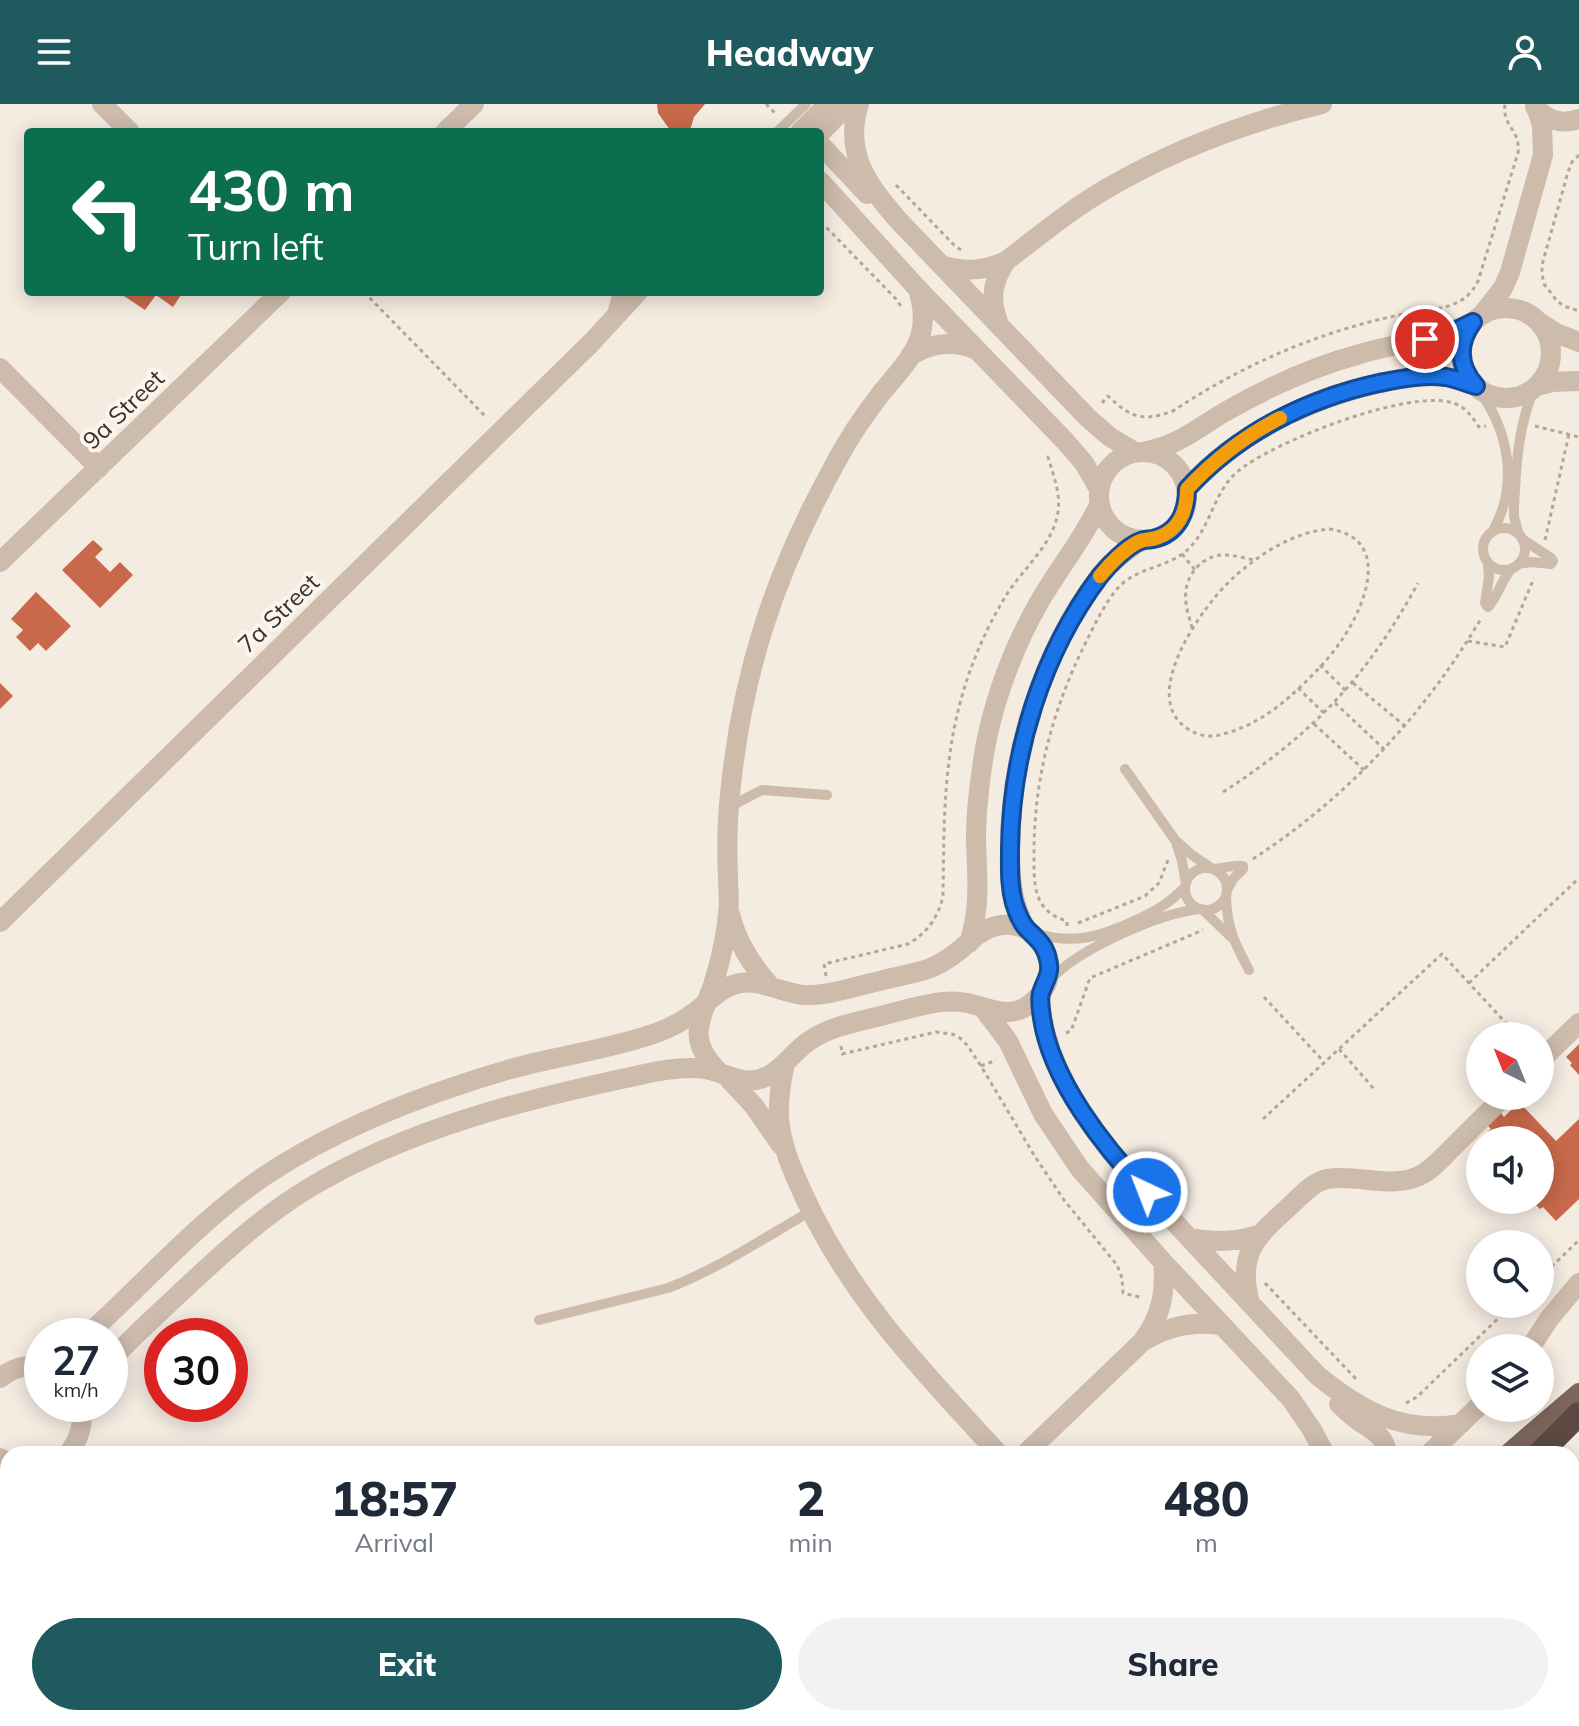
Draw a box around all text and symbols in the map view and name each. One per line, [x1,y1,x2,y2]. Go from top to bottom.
icon: menu [32,30,76,74]
text: Headway [706,30,873,75]
icon: person [1503,30,1547,74]
text: 430 m [188,155,355,225]
icon: left [56,160,160,264]
text: Turn left [188,224,324,269]
pin [1391,305,1459,373]
icon: arrive [1403,317,1447,361]
street label: 9a Street [76,363,170,455]
street label: 7a Street [231,567,325,659]
north arrow [1466,1022,1554,1110]
map controls [1466,1022,1554,1422]
button: sound [1466,1126,1554,1214]
position arrow [1105,1150,1189,1234]
button: search [1466,1230,1554,1318]
speed limit sign: 30 [144,1318,248,1422]
button: layers [1466,1334,1554,1422]
text: 27 [52,1335,100,1385]
text: km/h [53,1377,99,1402]
text: 18:57 [330,1468,458,1528]
text: 2 [796,1468,825,1528]
text: 480 [1163,1468,1250,1528]
text: Arrival [354,1526,434,1559]
text: min [789,1526,833,1559]
text: m [1195,1526,1218,1559]
button: Exit [32,1618,782,1710]
button: Share [798,1618,1548,1710]

